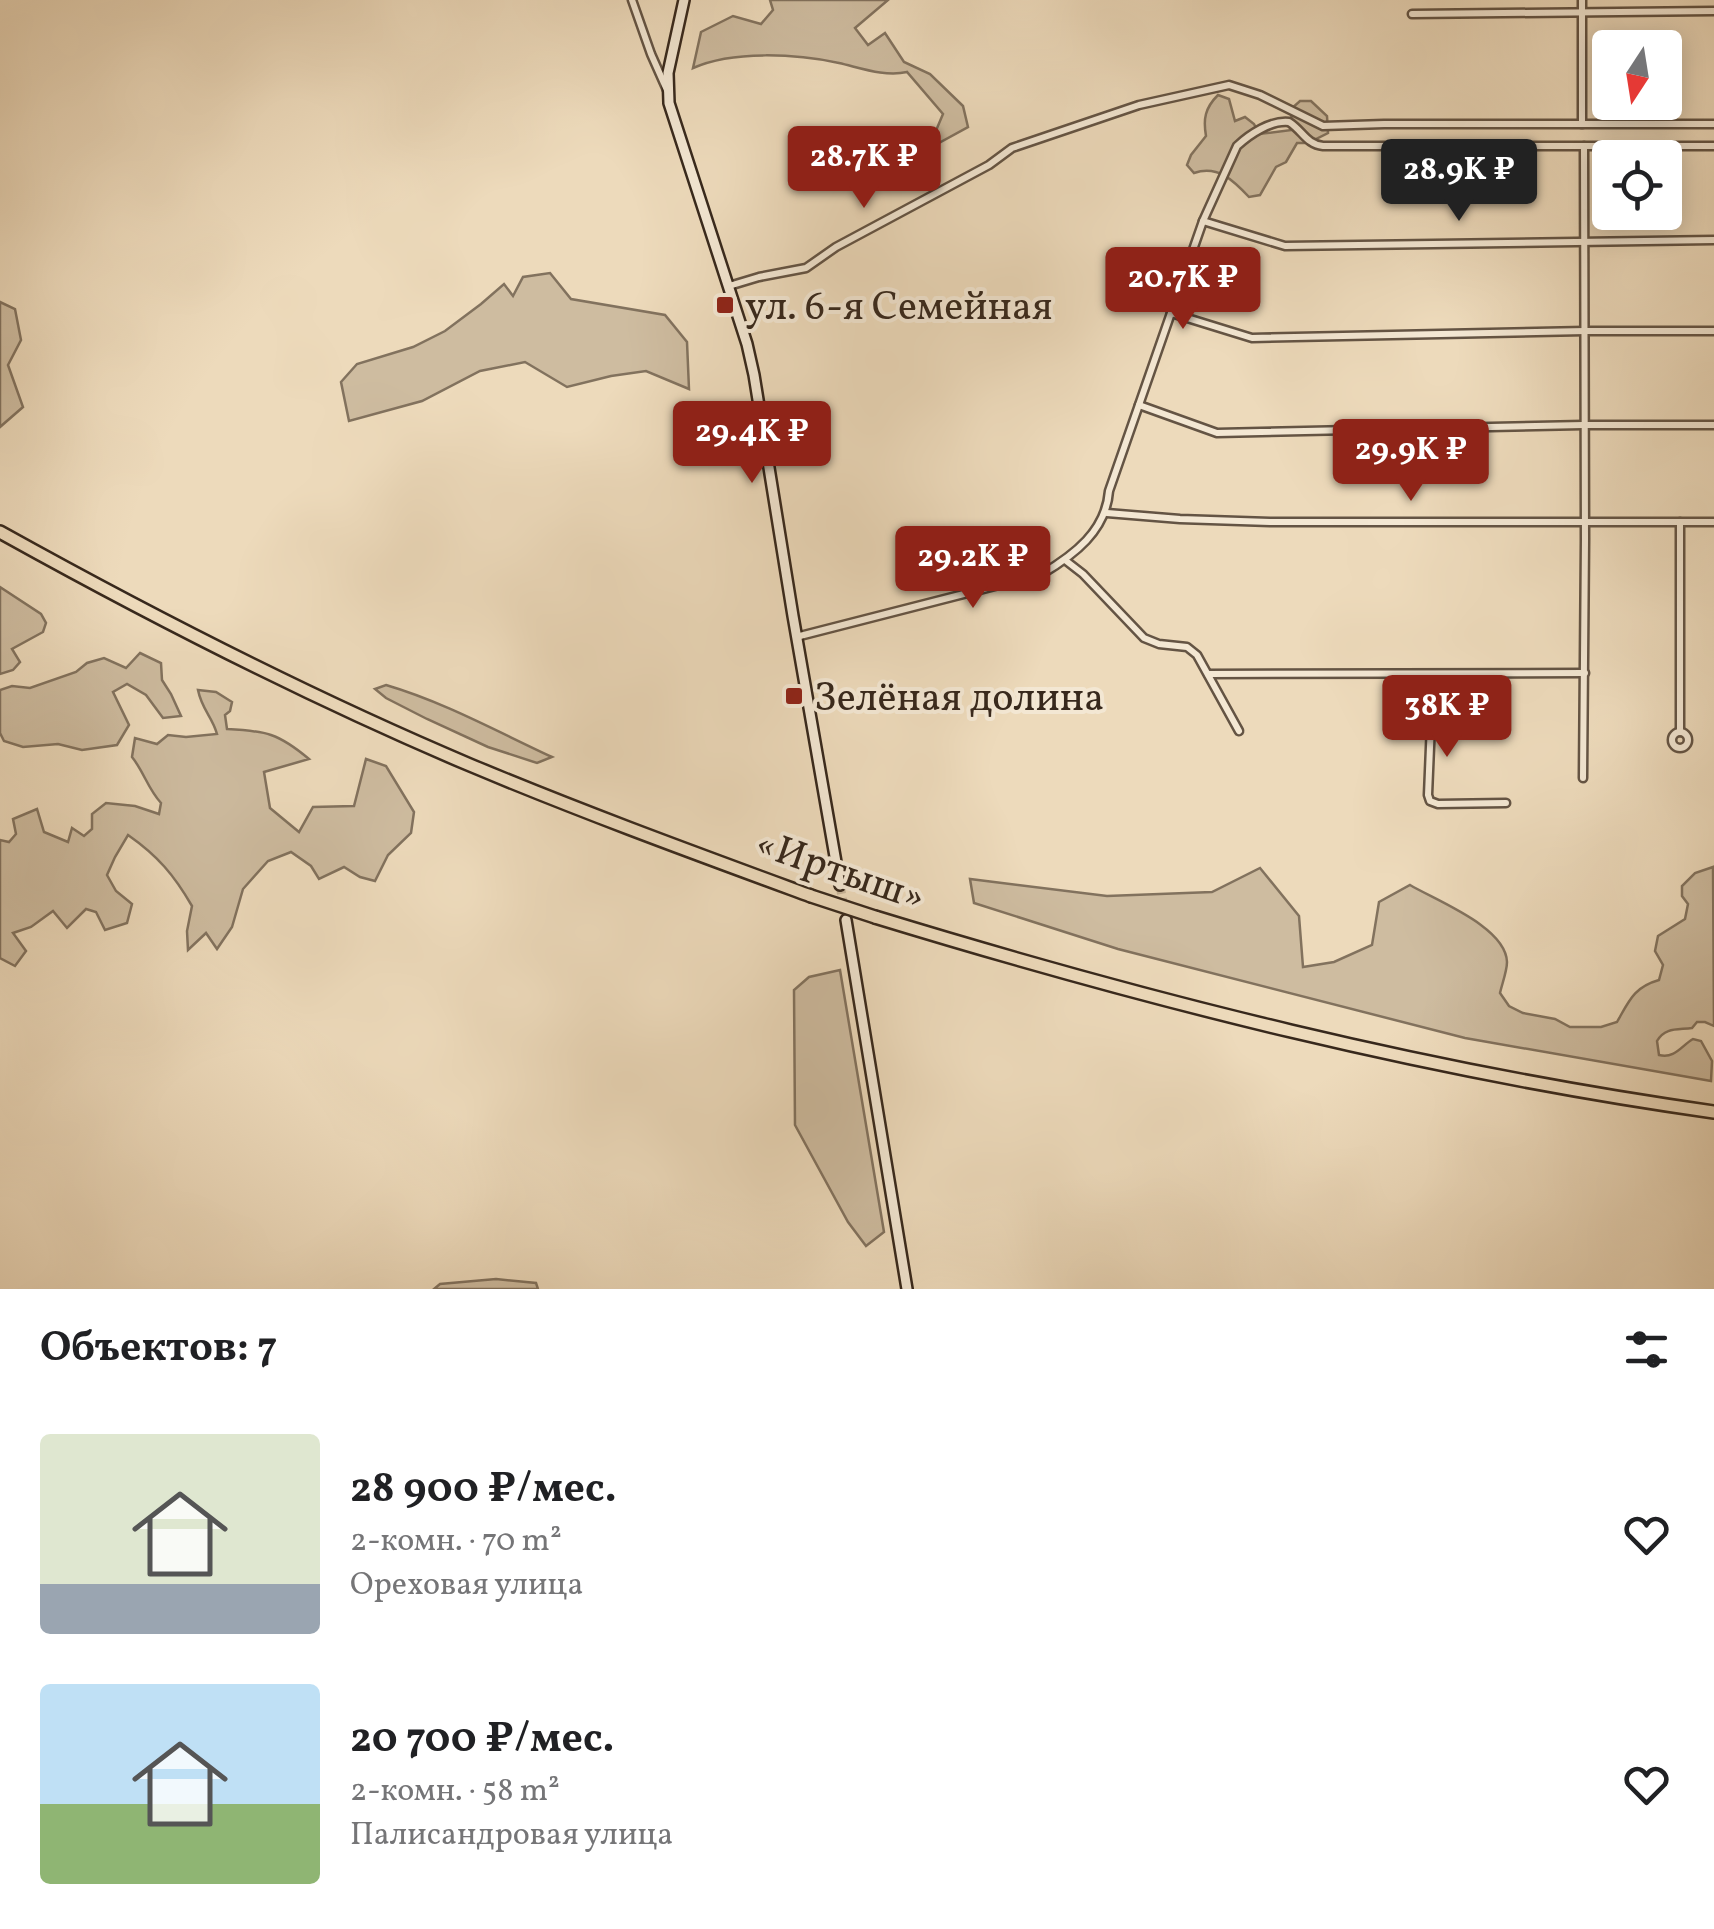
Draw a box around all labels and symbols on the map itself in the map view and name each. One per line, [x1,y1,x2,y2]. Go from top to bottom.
north arrow [1592,30,1682,120]
pin: 28.7K ₽ [772,126,956,211]
pin: 28.9K ₽ [1367,139,1551,224]
pin: 20.7K ₽ [1091,247,1275,332]
place label: ул. 6-я Семейная [745,281,1053,337]
marker: ул. 6-я Семейная [714,294,736,316]
pin: 29.4K ₽ [660,401,844,486]
pin: 29.9K ₽ [1319,419,1503,504]
pin: 29.2K ₽ [881,526,1065,611]
place label: Зелёная долина [814,672,1104,728]
pin: 38K ₽ [1377,675,1517,760]
marker: Зелёная долина [783,685,805,707]
street label: «Иртыш» [748,818,932,928]

